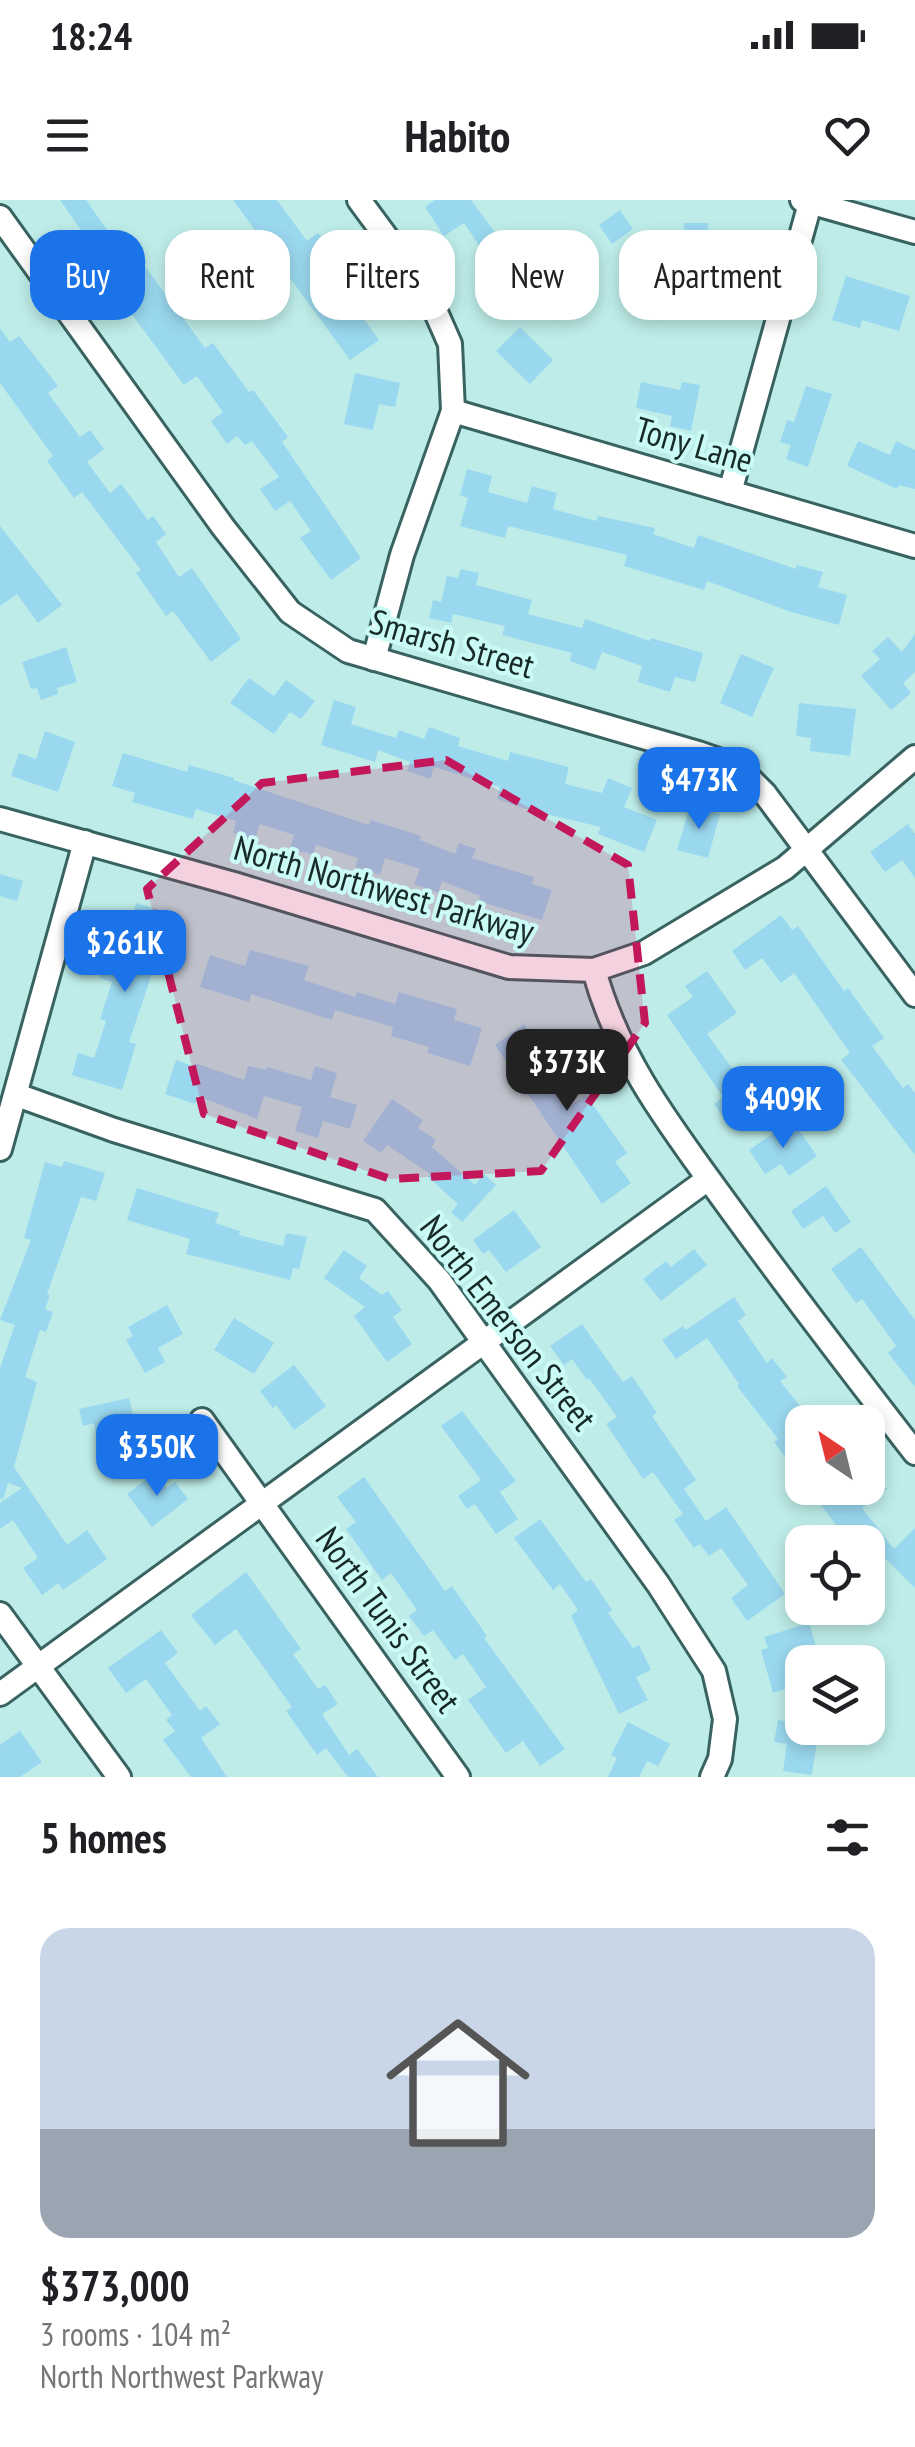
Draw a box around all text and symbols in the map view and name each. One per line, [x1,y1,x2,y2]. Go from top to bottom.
text: 18:24 [50,11,132,60]
text: Habito [405,106,510,164]
icon: menu [40,108,95,163]
icon: heart [820,108,875,163]
chip: Buy [30,230,145,320]
chip: Rent [165,230,290,320]
chip: Filters [310,230,455,320]
chip: New [475,230,599,320]
chip: Apartment [619,230,817,320]
street label: Tony Lane [630,405,758,483]
street label: Smarsh Street [365,598,540,688]
pin: $473K [629,747,769,832]
text: $473K [660,758,738,800]
street label: North Northwest Parkway [229,824,540,954]
pin: $261K [55,910,195,995]
text: $261K [86,921,164,963]
pin: $373K [497,1029,637,1114]
text: $373K [528,1040,606,1082]
pin: $409K [713,1066,853,1151]
text: $409K [744,1077,822,1119]
street label: North Emerson Street [410,1205,607,1440]
north arrow [785,1405,885,1505]
map controls [785,1405,885,1745]
pin: $350K [87,1414,227,1499]
text: $350K [118,1425,196,1467]
street label: North Tunis Street [306,1518,472,1722]
button: locate [785,1525,885,1625]
button: layers [785,1645,885,1745]
text: 5 homes [40,1810,167,1865]
icon: filters [820,1810,875,1865]
icon: home [368,1993,548,2173]
text: $373,000 [40,2258,190,2313]
text: 3 rooms · 104 m² [40,2313,231,2355]
text: North Northwest Parkway [40,2355,323,2397]

